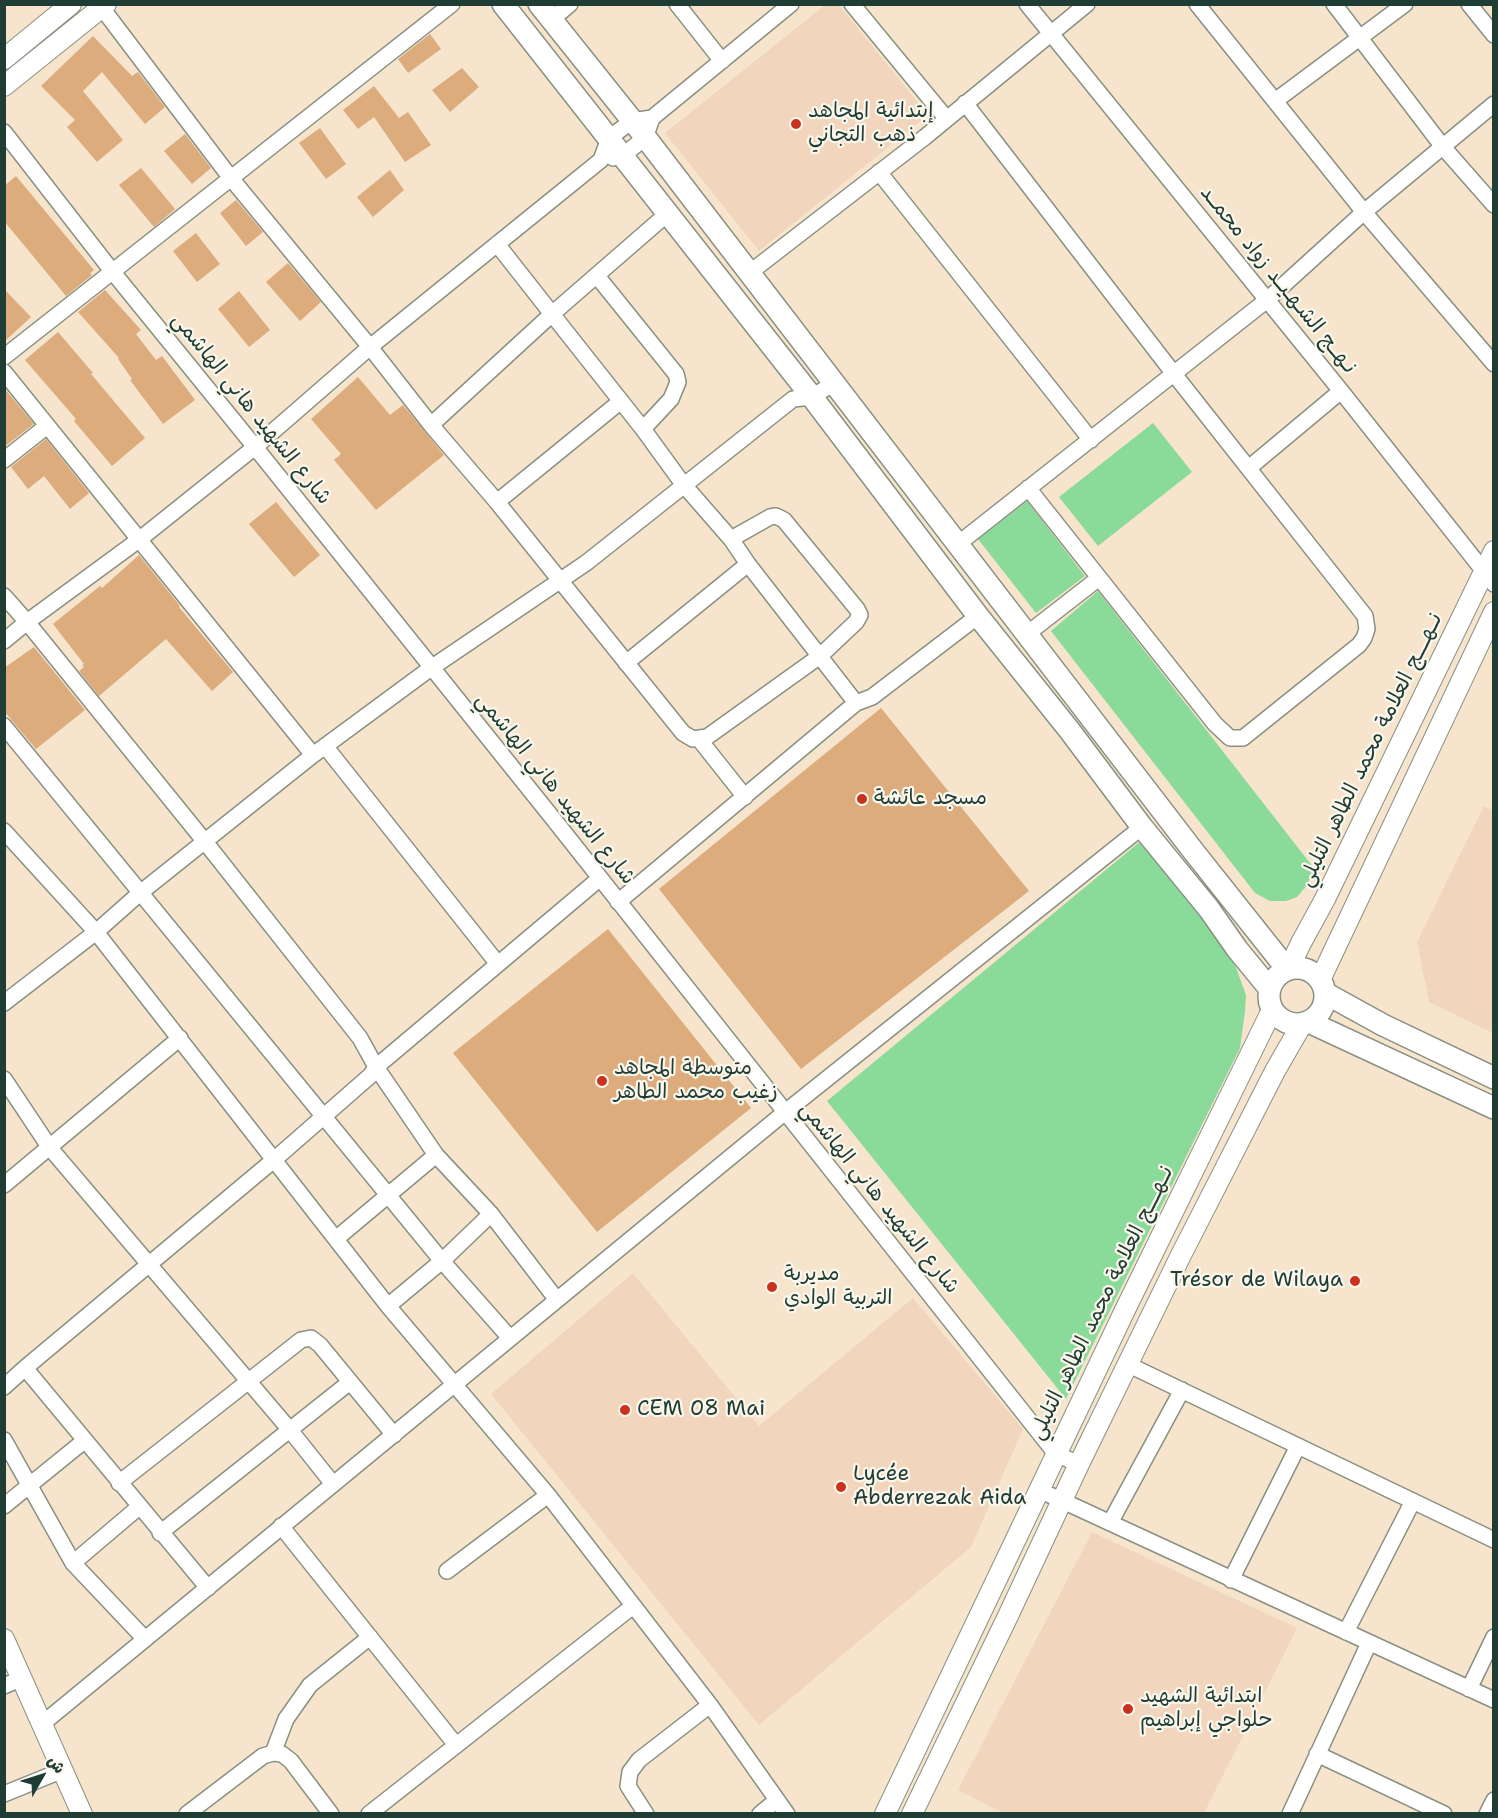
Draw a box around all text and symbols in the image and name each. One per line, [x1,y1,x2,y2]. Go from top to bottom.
place label: إبتدائية المجاهد ذهب التجاني [808,99,933,149]
marker: إبتدائية المجاهد ذهب التجاني [789,117,803,131]
street label: نـهــج الشـهـيــد زواد محمــد [1194,181,1362,379]
street label: شارع الشهيد هاني الهاشمي [166,308,336,510]
street label: نــهــــج العلامة محمد الطاهر التليلي [1294,609,1448,891]
street label: شارع الشهيد هاني الهاشمي [470,688,640,890]
place label: مسجد عائشة [874,786,987,812]
marker: مسجد عائشة [855,792,869,806]
place label: متوسطة المجاهد زغيب محمد الطاهر [614,1056,778,1106]
marker: متوسطة المجاهد زغيب محمد الطاهر [595,1074,609,1088]
street label: شارع الشهيد هاني الهاشمي [794,1097,964,1299]
street label: نــهــــج العلامة محمد الطاهر التليلي [1025,1162,1179,1444]
place label: مديربة التربية الوادي [784,1262,893,1312]
place label: Trésor de Wilaya [1170,1268,1343,1294]
marker: Trésor de Wilaya [1348,1274,1362,1288]
marker: مديربة التربية الوادي [765,1280,779,1294]
place label: CEM 08 Mai [637,1397,765,1423]
marker: CEM 08 Mai [618,1403,632,1417]
place label: Lycée Abderrezak Aida [853,1462,1026,1512]
marker: Lycée Abderrezak Aida [834,1480,848,1494]
place label: ابتدائية الشهيد حلواجي إبراهيم [1140,1684,1272,1734]
marker: ابتدائية الشهيد حلواجي إبراهيم [1121,1702,1135,1716]
north arrow [12,1746,72,1806]
text: ش [43,1751,70,1778]

